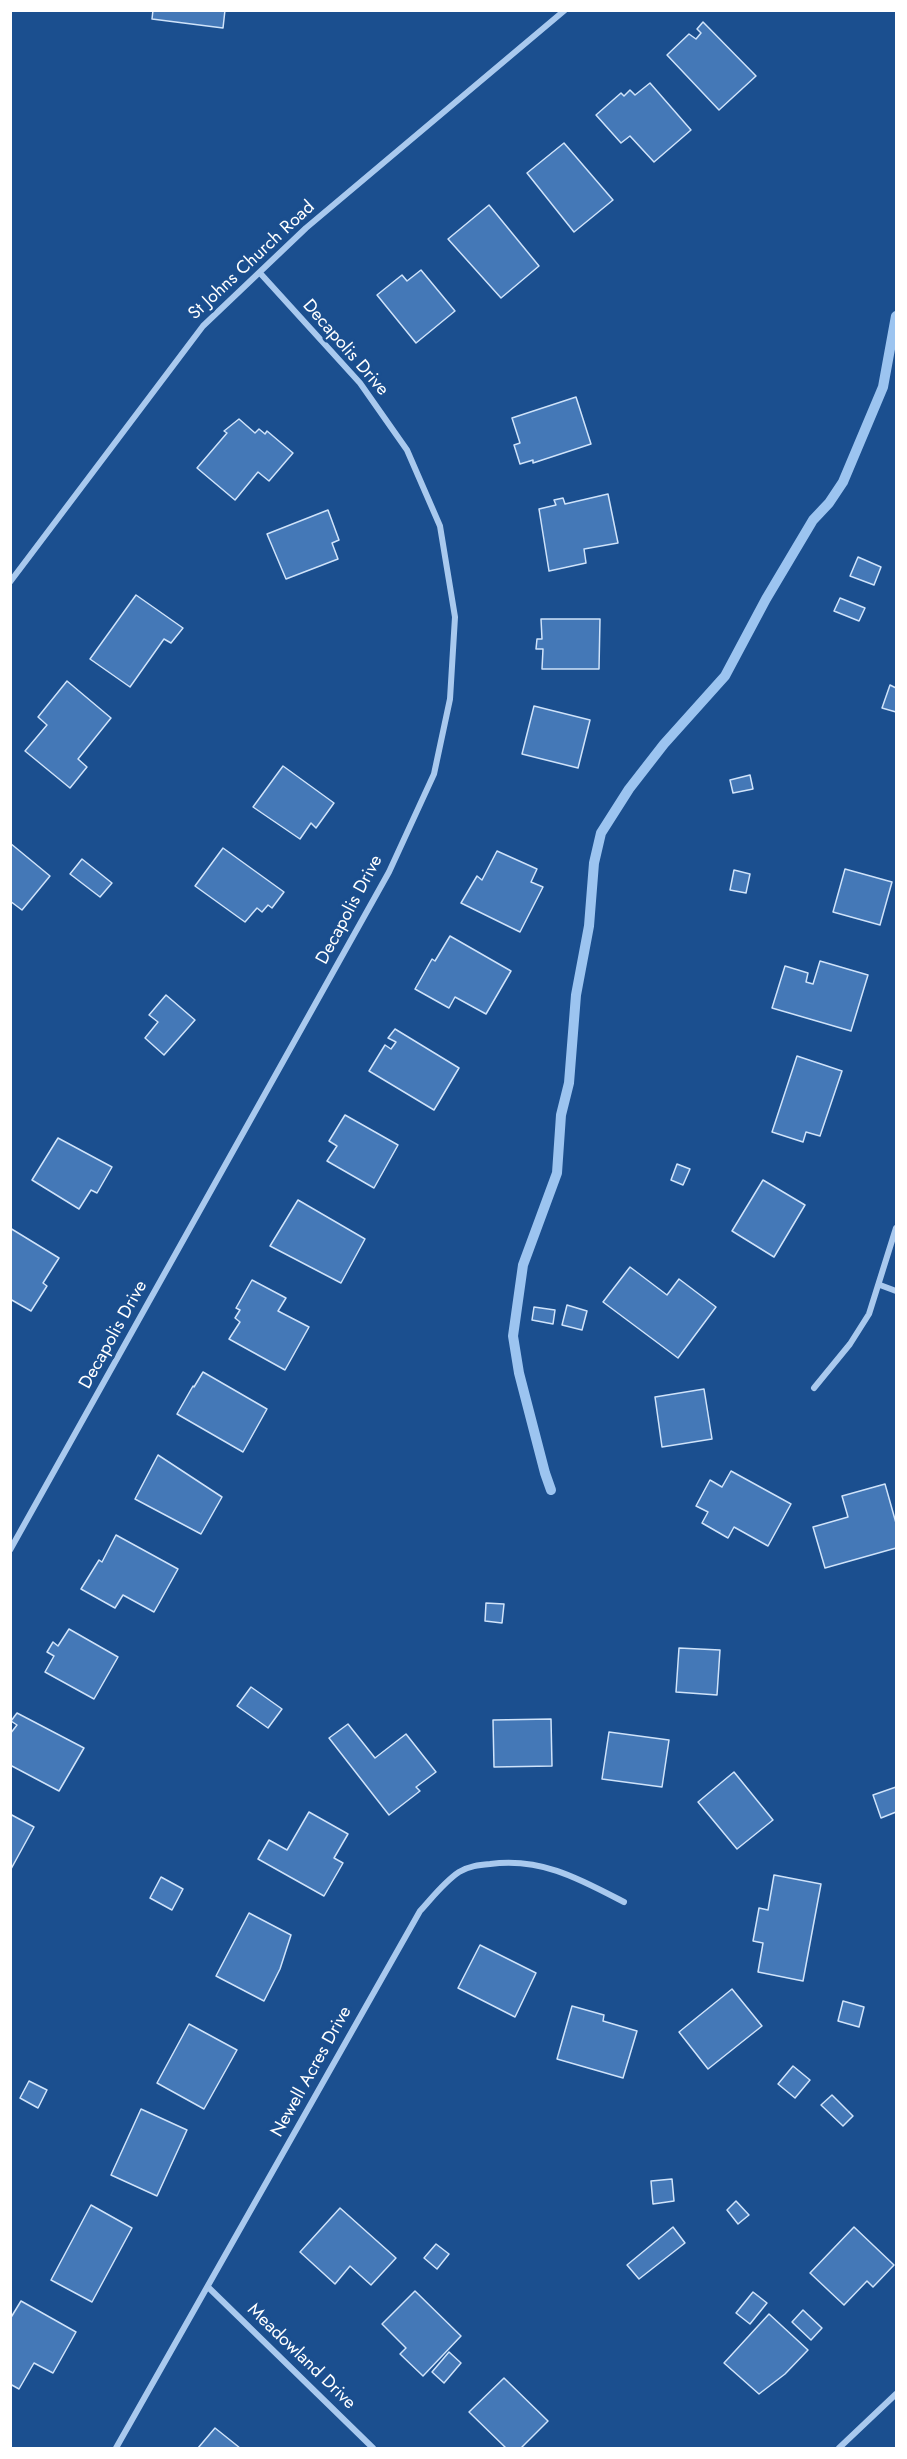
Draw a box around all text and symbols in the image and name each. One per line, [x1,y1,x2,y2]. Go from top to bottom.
street label: St Johns Church Road [184,197,320,325]
street label: Decapolis Drive [297,296,393,400]
street label: Decapolis Drive [312,852,388,968]
street label: Decapolis Drive [75,1277,153,1393]
street label: Newell Acres Drive [267,2003,357,2141]
street label: Meadowland Drive [242,2300,360,2414]

